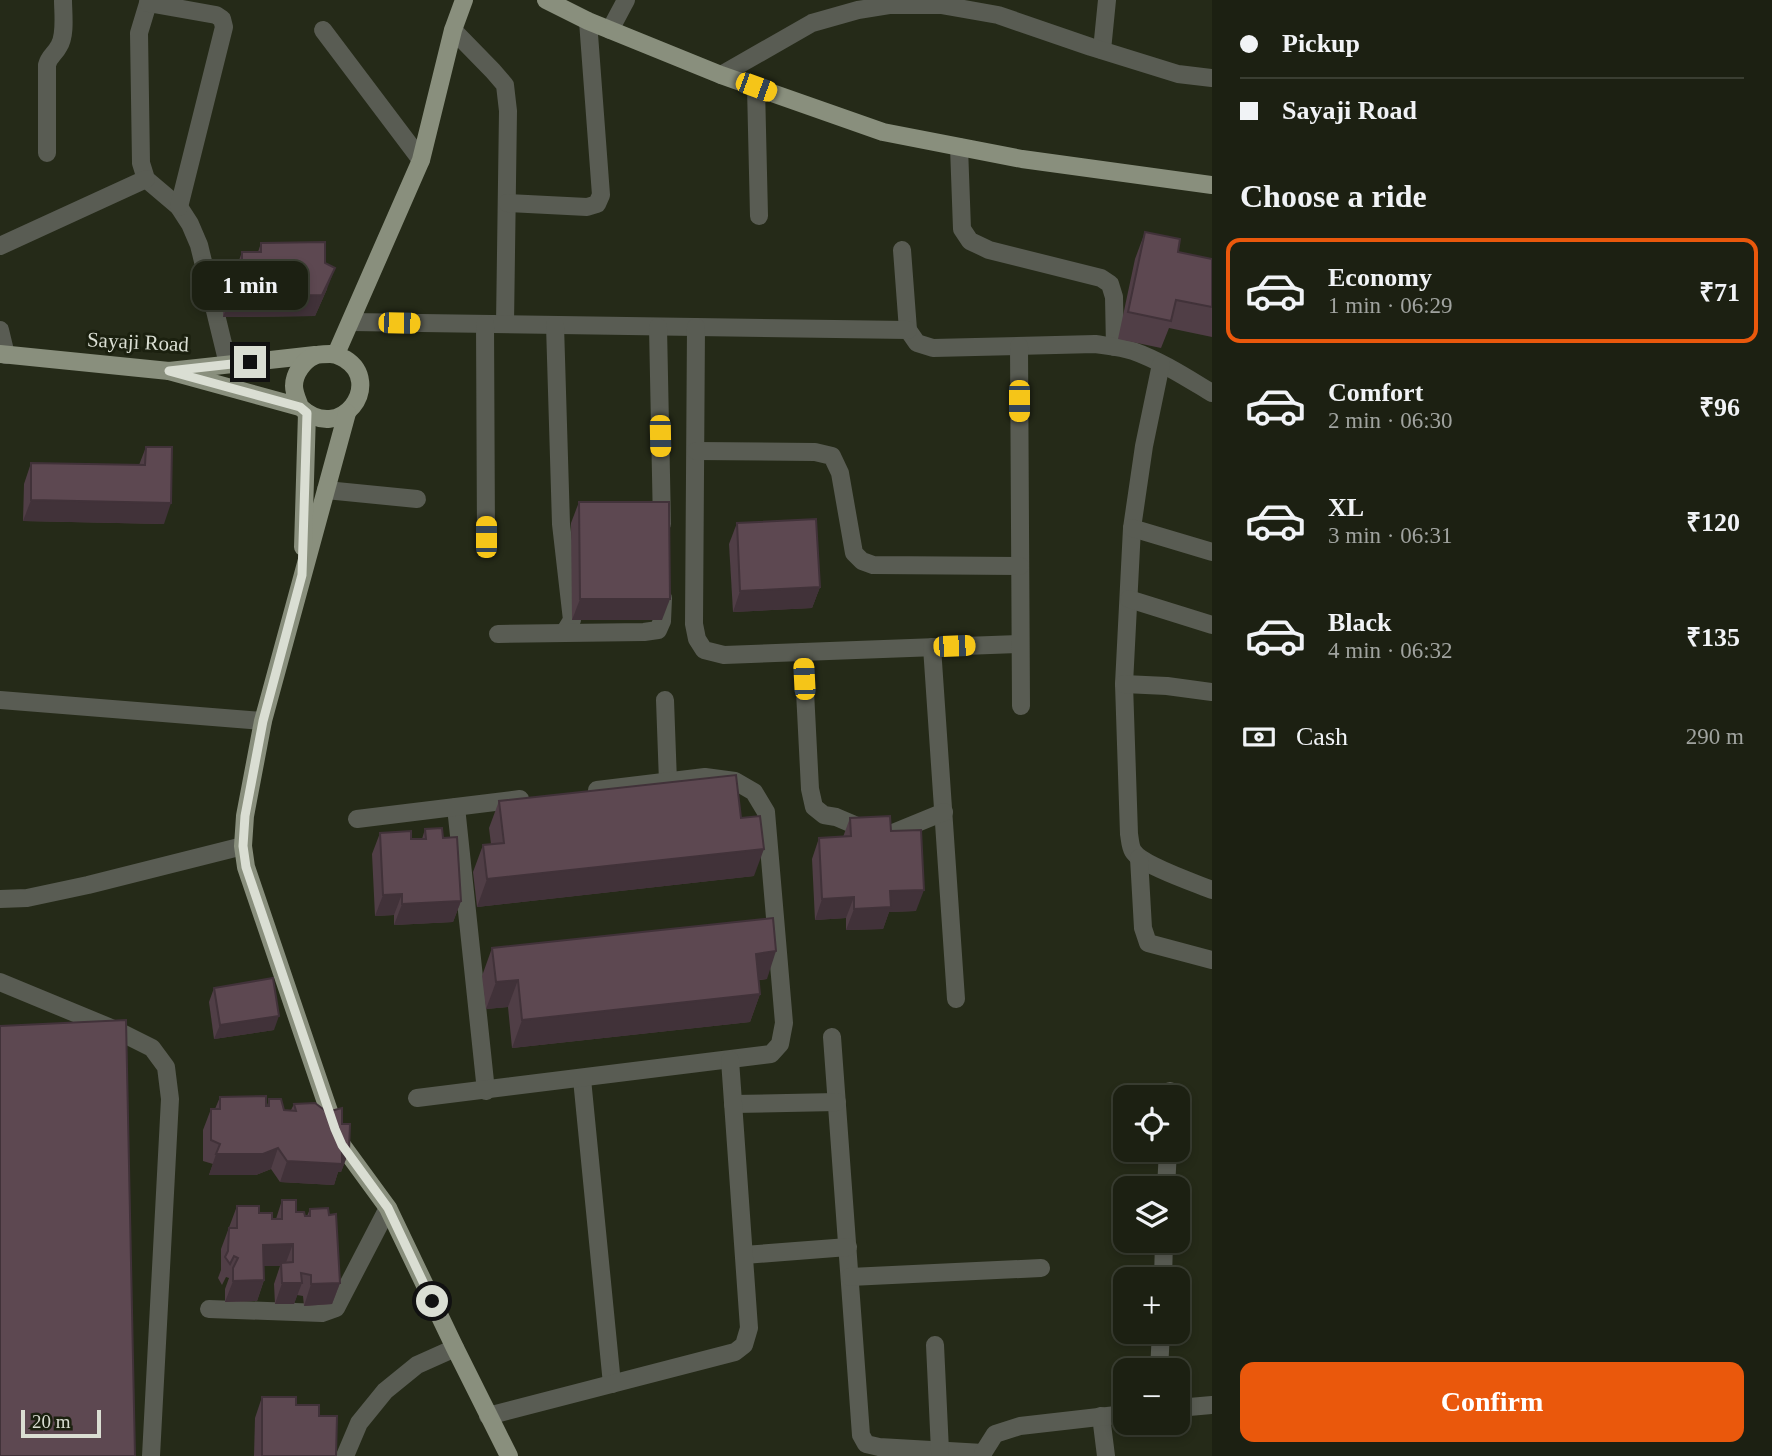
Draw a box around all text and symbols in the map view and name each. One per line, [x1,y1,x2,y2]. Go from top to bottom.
text: Pickup [1282,29,1360,58]
car [733,70,780,104]
text: Sayaji Road [1282,96,1417,125]
text: Choose a ride [1240,178,1427,214]
icon: car [1244,259,1307,322]
callout: 1 min [192,260,308,310]
text: Economy [1328,263,1432,292]
text: 1 min [222,273,278,298]
text: ₹71 [1699,278,1740,307]
text: 1 min · 06:29 [1328,293,1453,318]
car [378,312,421,334]
street label: Sayaji Road [86,327,190,357]
route end [234,346,266,378]
icon: car [1244,374,1307,437]
text: Comfort [1328,378,1423,407]
car [1009,380,1030,422]
text: ₹96 [1699,393,1740,422]
text: 2 min · 06:30 [1328,408,1453,433]
car [650,415,671,457]
icon: car [1244,489,1307,552]
text: XL [1328,493,1364,522]
text: ₹120 [1686,508,1740,537]
car [476,516,497,558]
text: 3 min · 06:31 [1328,523,1453,548]
icon: car [1244,604,1307,667]
text: Black [1328,608,1392,637]
text: ₹135 [1686,623,1740,652]
car [933,635,976,657]
text: 4 min · 06:32 [1328,638,1453,663]
car [793,657,816,701]
icon: cash [1240,718,1278,756]
text: Cash [1296,722,1348,751]
text: 290 m [1686,724,1744,749]
map controls [1113,1085,1190,1435]
button: locate [1113,1085,1190,1162]
button: layers [1113,1176,1190,1253]
button: + [1113,1267,1190,1344]
route start [416,1285,448,1317]
button: − [1113,1358,1190,1435]
button: Confirm [1240,1362,1744,1442]
scale bar [21,1407,102,1439]
text: 20 m [32,1411,71,1432]

